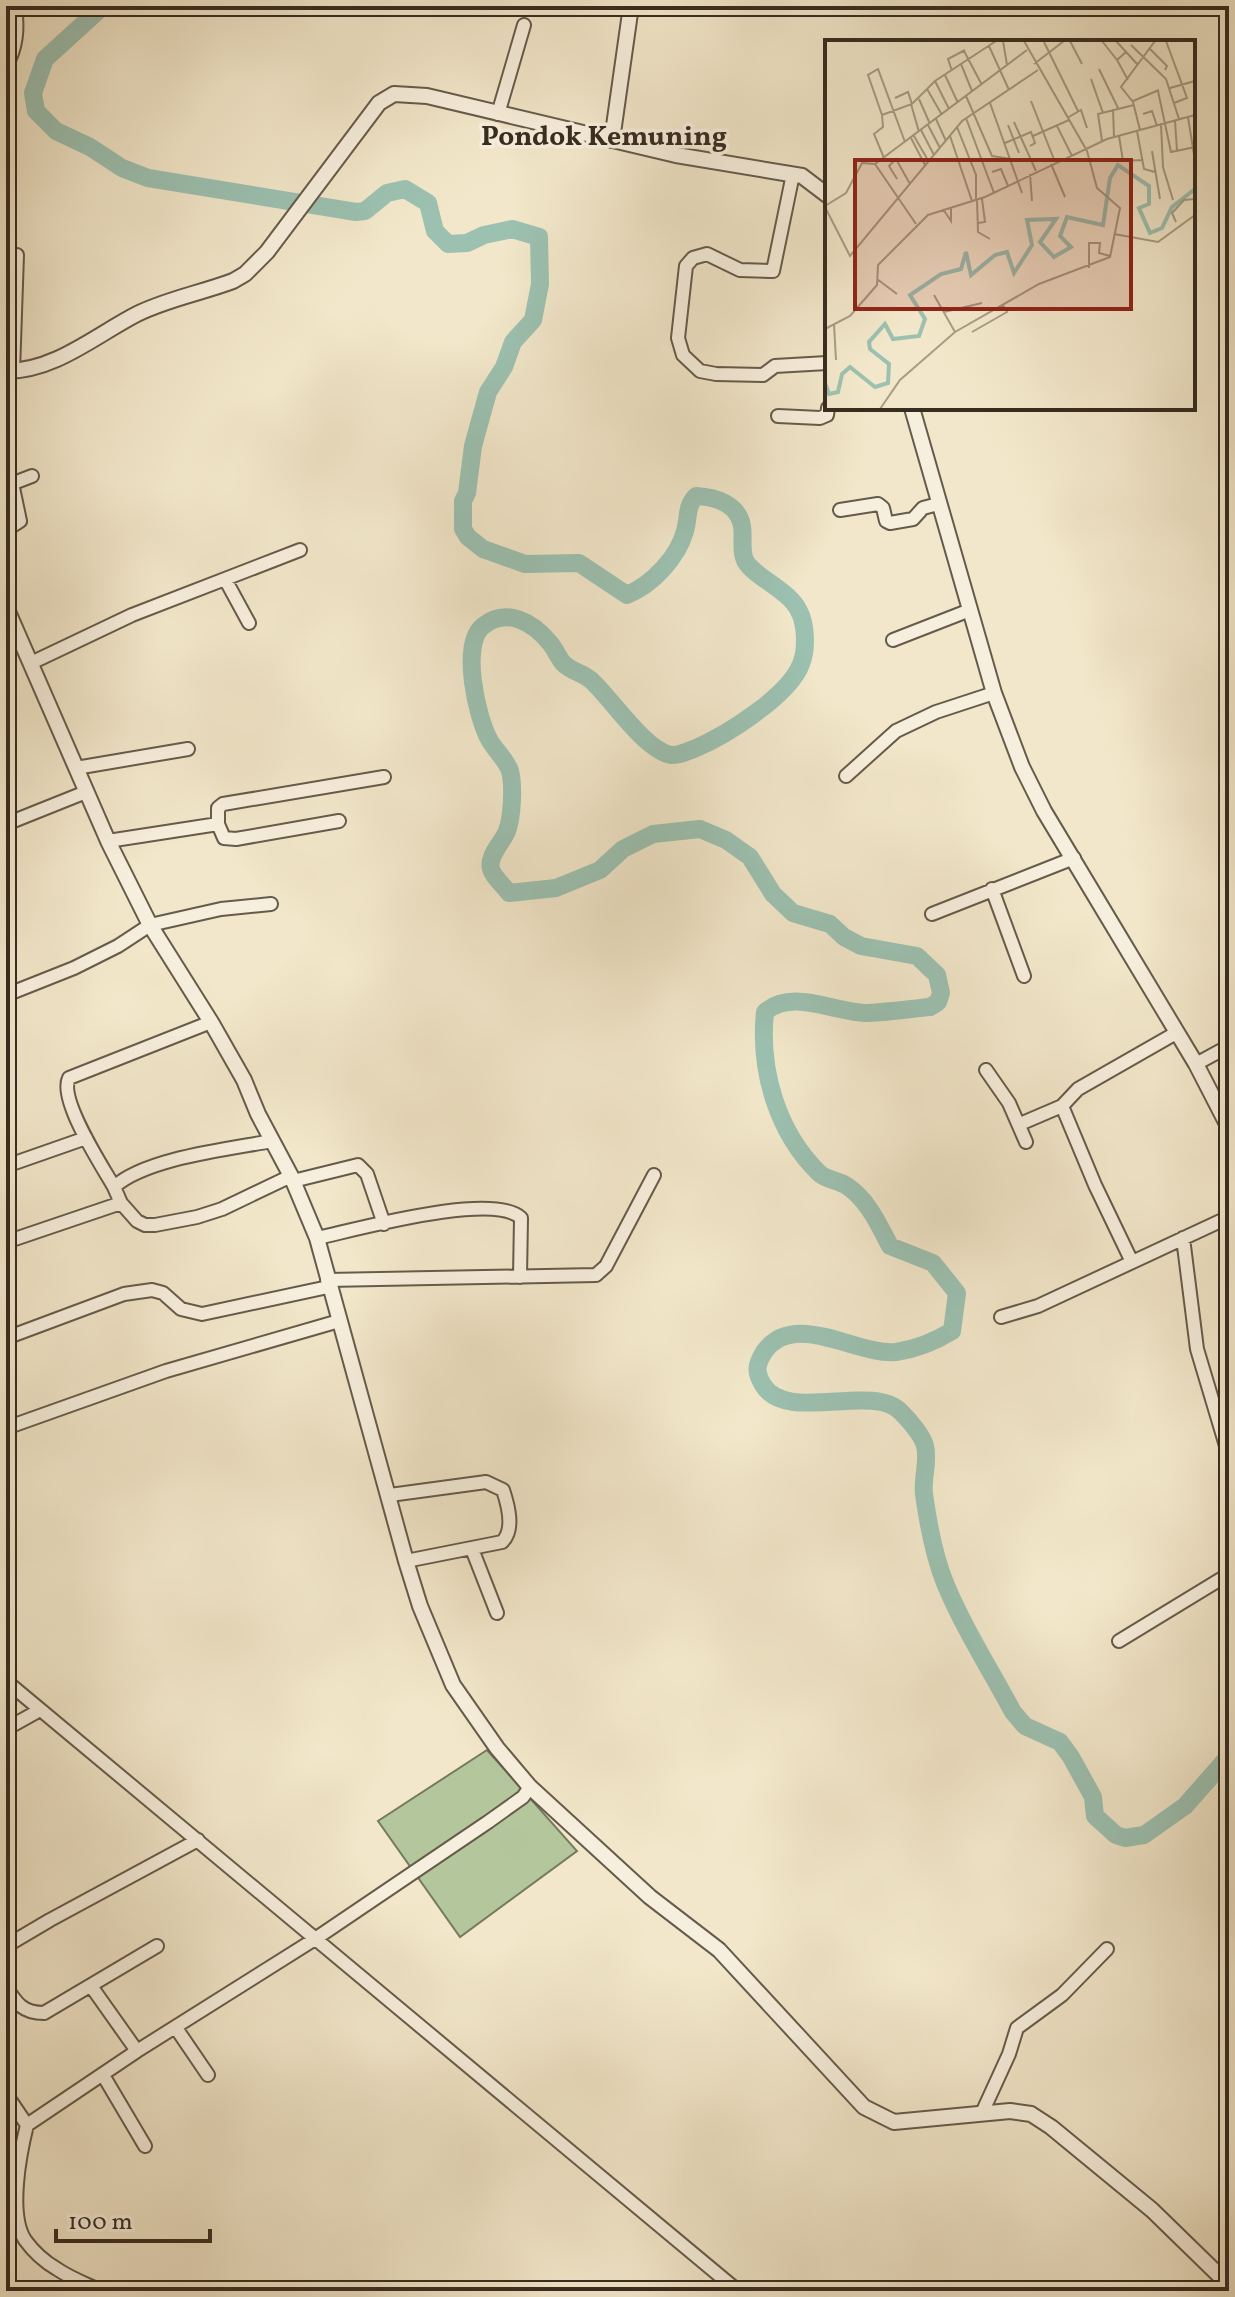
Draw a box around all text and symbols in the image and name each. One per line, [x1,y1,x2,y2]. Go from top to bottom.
inset map [825,40,1195,410]
district label: Pondok Kemuning [481,118,727,157]
scale bar [56,2193,210,2243]
text: 100 m [68,2206,133,2240]

